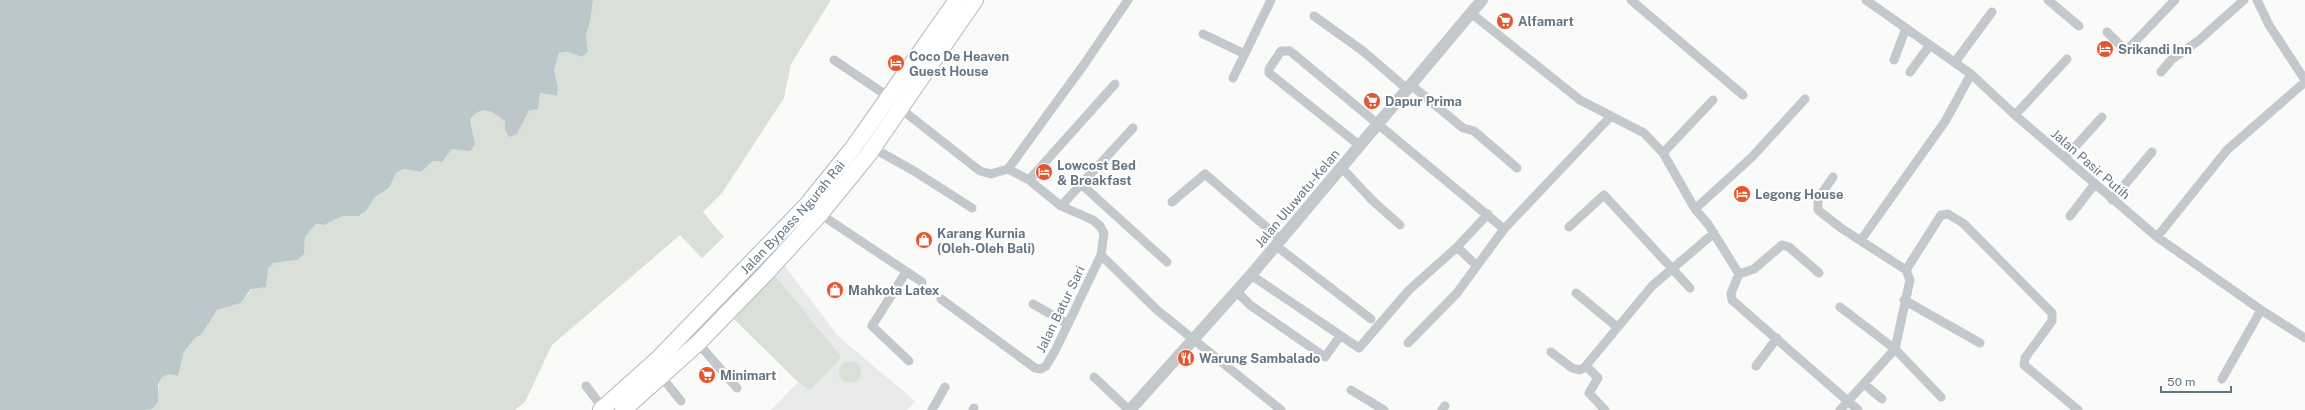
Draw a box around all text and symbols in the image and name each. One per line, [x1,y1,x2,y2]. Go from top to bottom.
supermarket icon: Alfamart [1495,11,1515,31]
place label: Alfamart [1518,14,1574,29]
hotel icon: Srikandi Inn [2095,39,2115,59]
place label: Srikandi Inn [2118,42,2192,57]
place label: Coco De Heaven Guest House [909,49,1009,79]
hotel icon: Coco De Heaven Guest House [886,53,906,73]
supermarket icon: Dapur Prima [1362,91,1382,111]
place label: Dapur Prima [1385,94,1462,109]
street label: Jalan Pasir Putih [2048,126,2133,203]
street label: Jalan Uluwatu-Kelan [1252,146,1343,250]
street label: Jalan Bypass Ngurah Rai [738,158,848,277]
place label: Lowcost Bed & Breakfast [1057,158,1136,188]
hotel icon: Lowcost Bed & Breakfast [1034,162,1054,182]
hotel icon: Legong House [1732,184,1752,204]
place label: Legong House [1755,187,1843,202]
place label: Karang Kurnia (Oleh-Oleh Bali) [937,226,1035,256]
shop icon: Karang Kurnia (Oleh-Oleh Bali) [914,230,934,250]
street label: Jalan Batur Sari [1033,263,1088,355]
shop icon: Mahkota Latex [825,280,845,300]
place label: Mahkota Latex [848,283,940,298]
restaurant icon: Warung Sambalado [1176,348,1196,368]
place label: Warung Sambalado [1199,351,1320,366]
supermarket icon: Minimart [697,365,717,385]
place label: Minimart [720,368,776,383]
scale bar [2161,368,2231,394]
text: 50 m [2167,375,2195,389]

